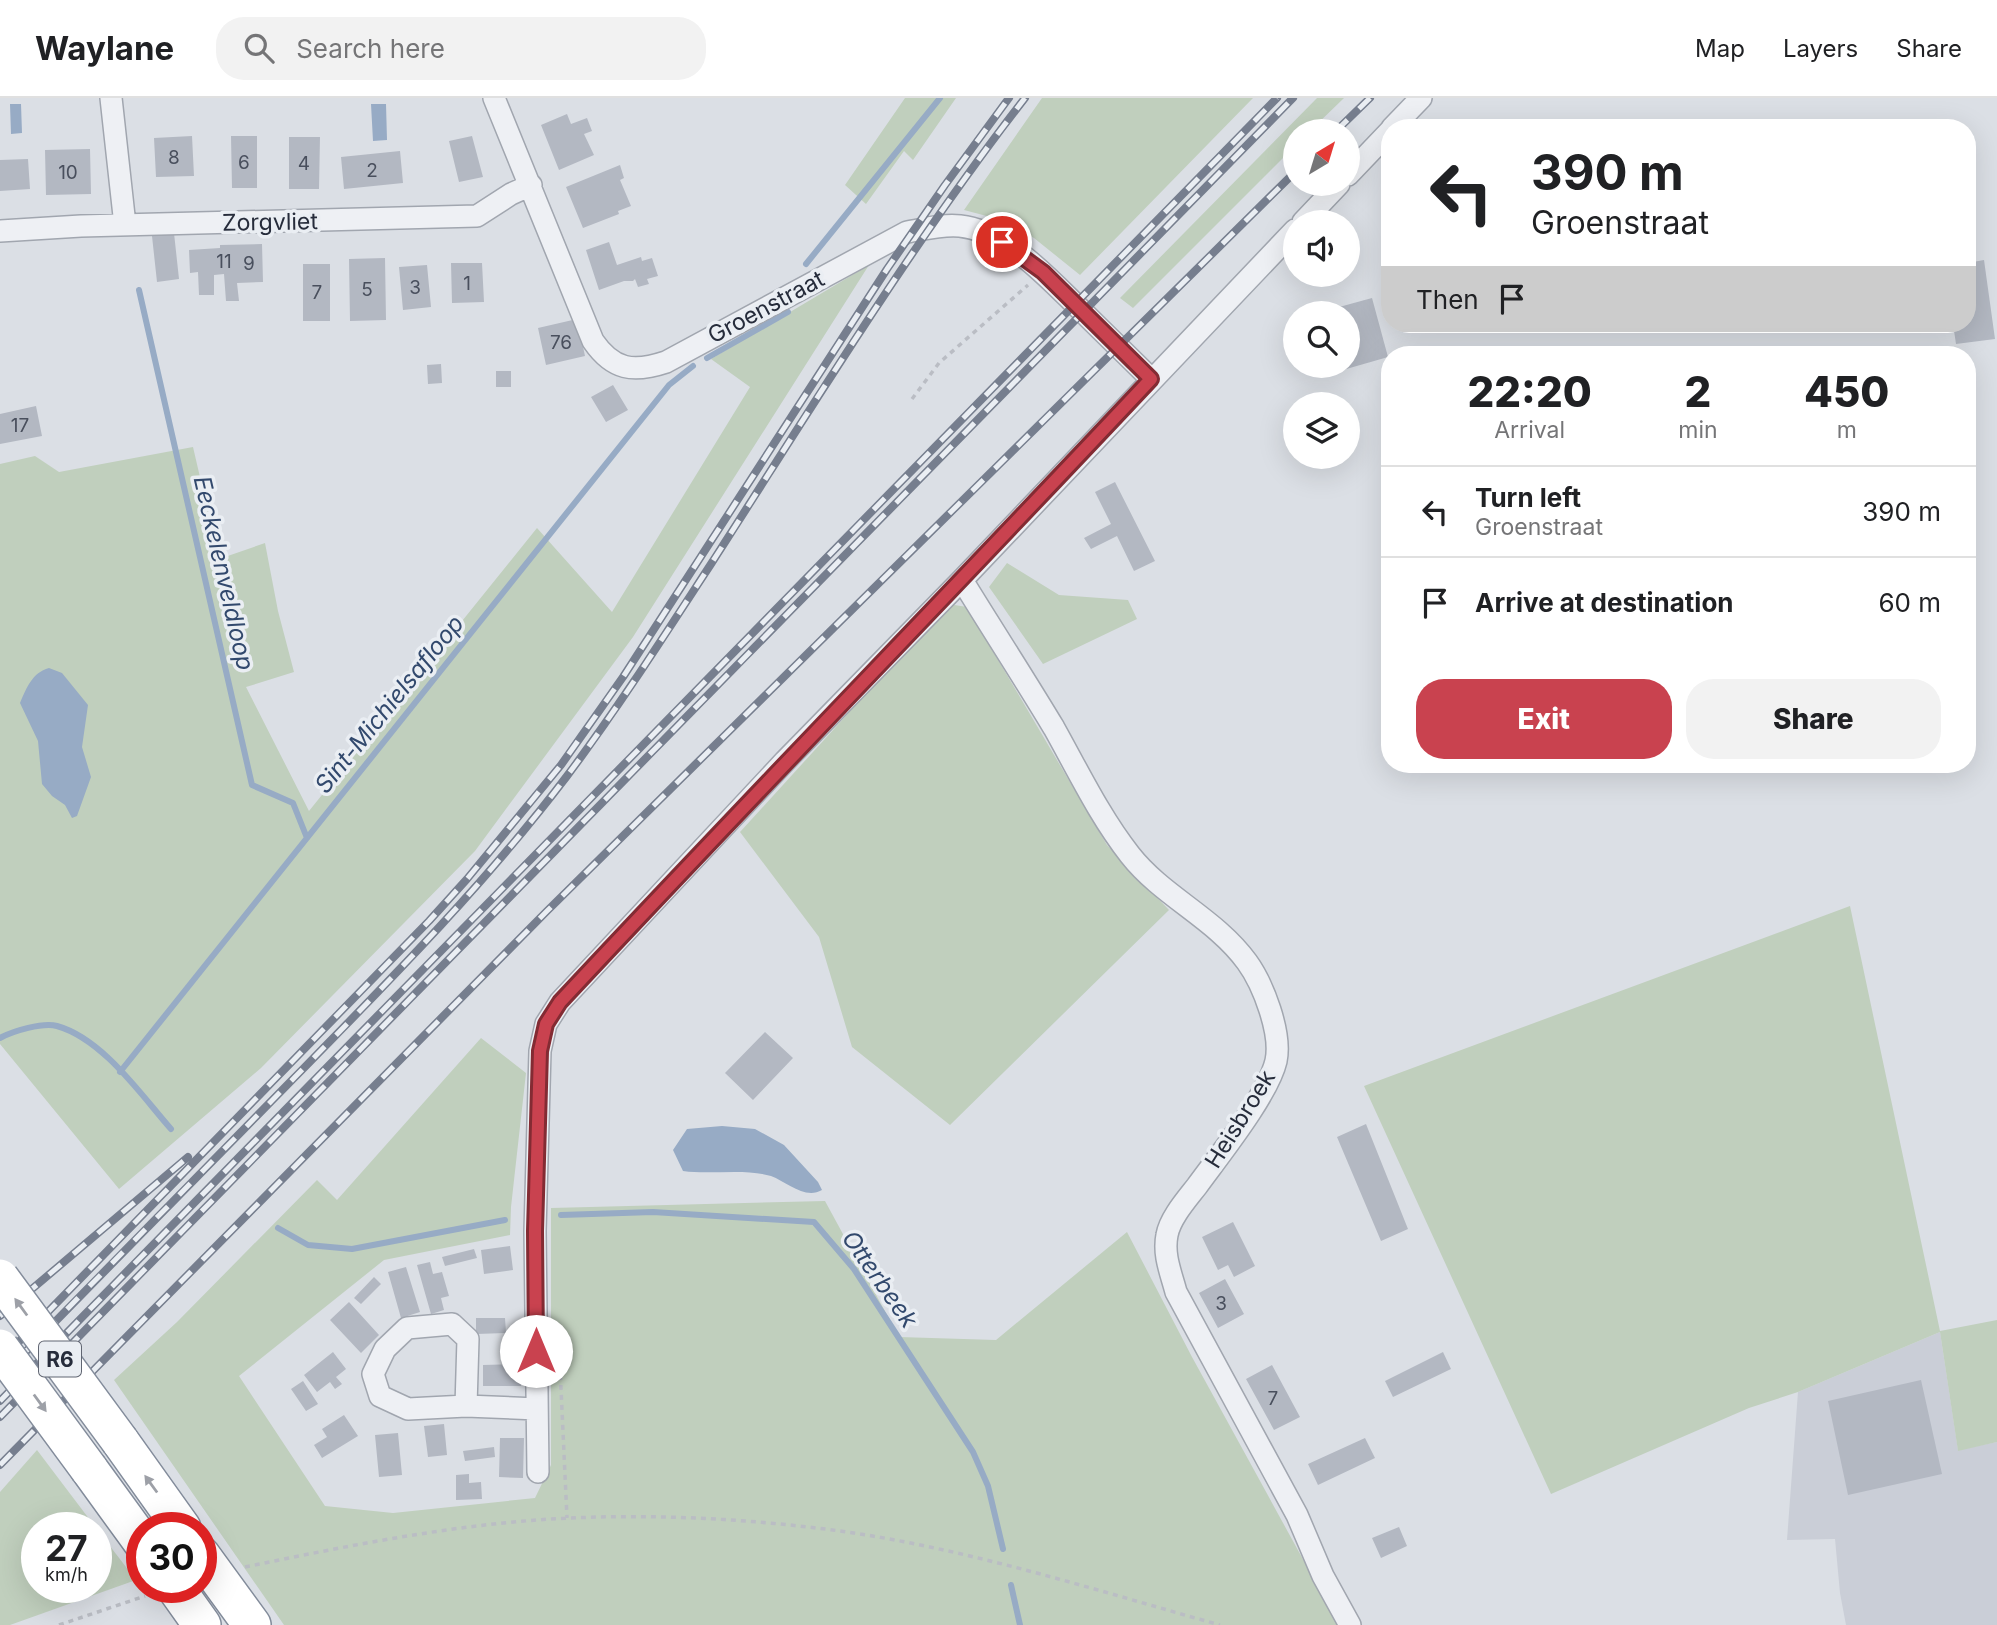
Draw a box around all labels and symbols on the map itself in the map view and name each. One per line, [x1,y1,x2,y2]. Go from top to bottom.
north arrow [1283,119,1360,196]
house number: 8 [168,146,180,169]
house number: 6 [238,151,250,174]
house number: 4 [298,152,310,175]
house number: 2 [366,159,378,182]
house number: 10 [58,161,78,184]
street label: Zorgvliet [222,207,319,237]
pin [972,212,1032,272]
house number: 11 [216,250,232,273]
house number: 9 [243,252,255,275]
street label: Groenstraat [703,264,829,349]
house number: 1 [463,272,471,295]
house number: 3 [409,276,421,299]
house number: 5 [361,278,373,301]
house number: 7 [312,281,322,304]
house number: 76 [550,331,572,354]
house number: 17 [11,414,29,437]
water label: Eeckelenveldloop [188,473,260,673]
water label: Sint-Michielsafloop [308,609,470,799]
street label: Heisbroek [1199,1064,1281,1173]
water label: Otterbeek [836,1225,924,1334]
house number: 3 [1215,1292,1227,1315]
one-way arrow [15,1298,29,1316]
position arrow [499,1314,573,1388]
road number: R6 [39,1342,81,1376]
house number: 7 [1268,1387,1278,1410]
one-way arrow [33,1394,47,1412]
one-way arrow [144,1475,158,1493]
speed limit sign: 30 [126,1512,217,1603]

